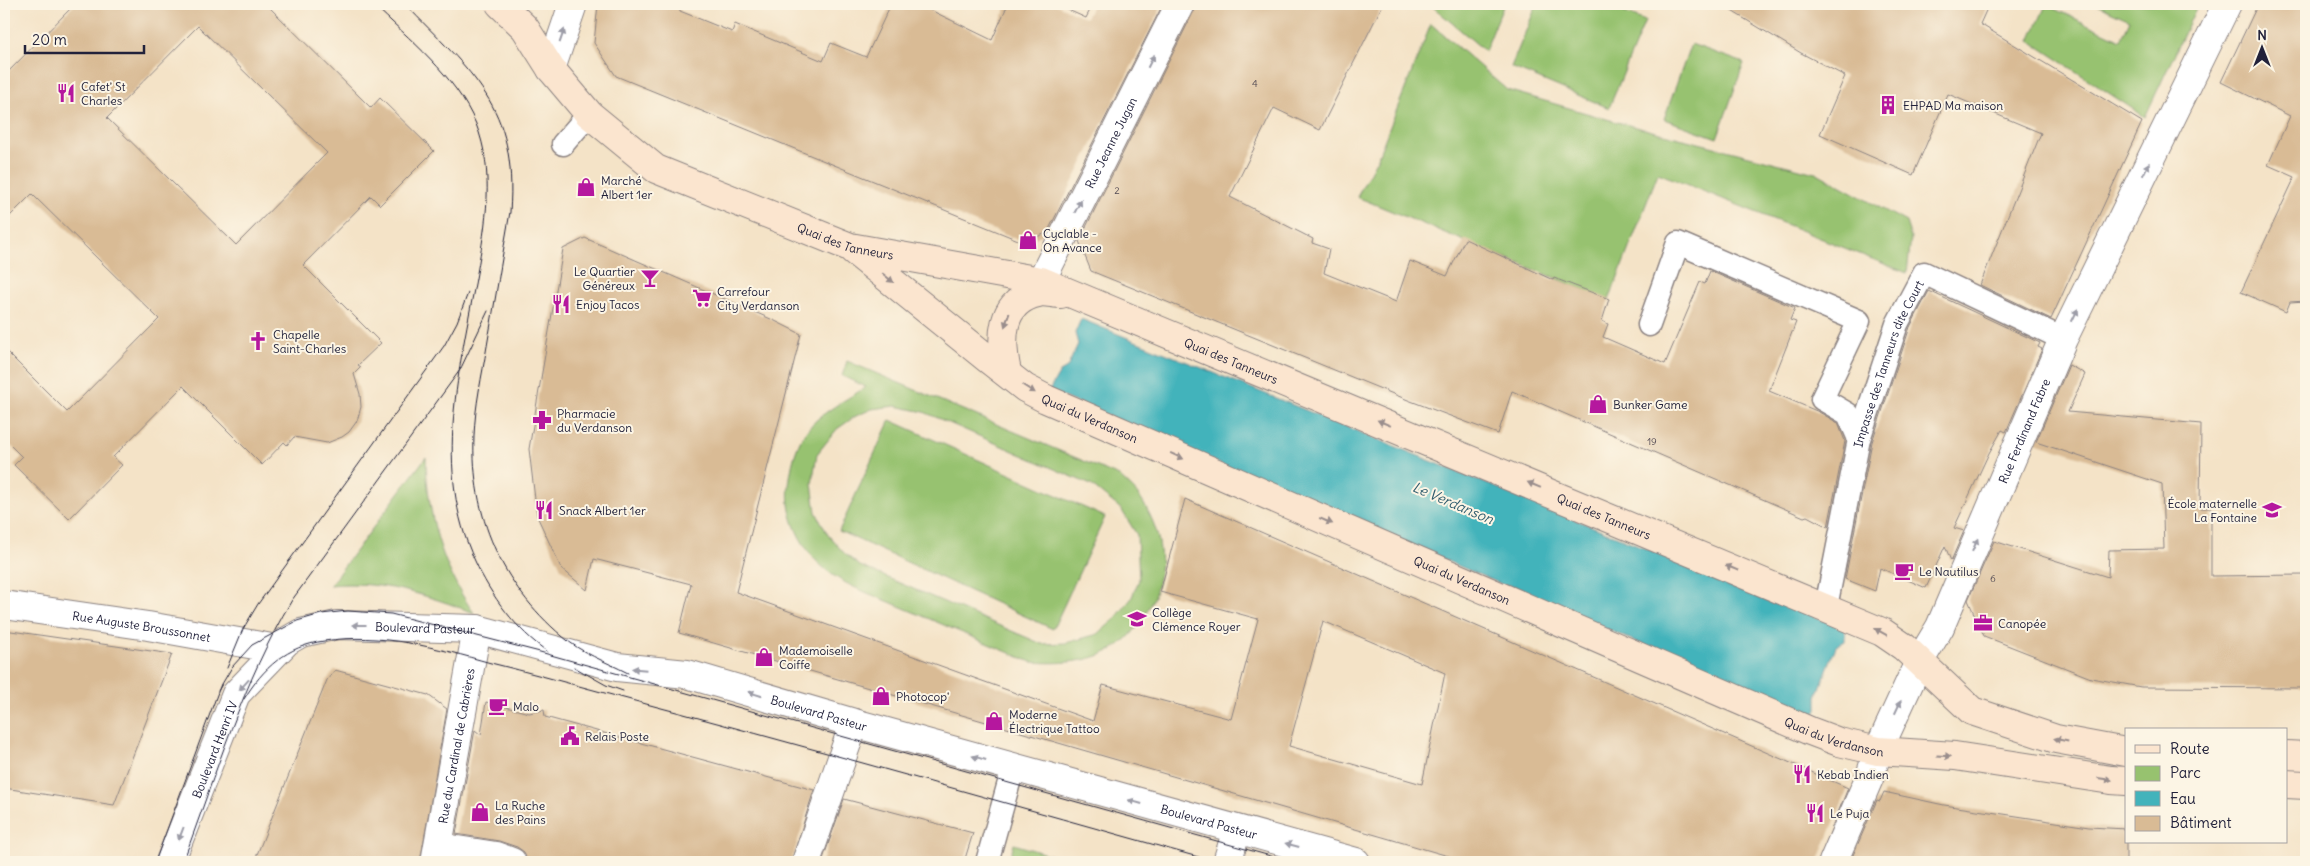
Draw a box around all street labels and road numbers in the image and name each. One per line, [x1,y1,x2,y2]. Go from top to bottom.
street label: Rue Jeanne Jugan [1081,94,1140,191]
street label: Quai des Tanneurs [795,219,895,262]
street label: Impasse des Tanneurs dite Court [1850,277,1926,448]
street label: Quai des Tanneurs [1182,334,1280,387]
street label: Rue Ferdinand Fabre [1995,376,2053,485]
street label: Quai du Verdanson [1039,390,1140,446]
street label: Quai des Tanneurs [1555,490,1653,542]
street label: Quai du Verdanson [1412,552,1513,607]
street label: Rue Auguste Broussonnet [71,608,212,644]
street label: Boulevard Pasteur [375,619,475,636]
street label: Rue du Cardinal de Cabrières [435,667,477,825]
street label: Boulevard Pasteur [769,691,869,734]
street label: Boulevard Henri IV [188,698,240,800]
street label: Quai du Verdanson [1782,713,1884,759]
street label: Boulevard Pasteur [1159,801,1259,842]

